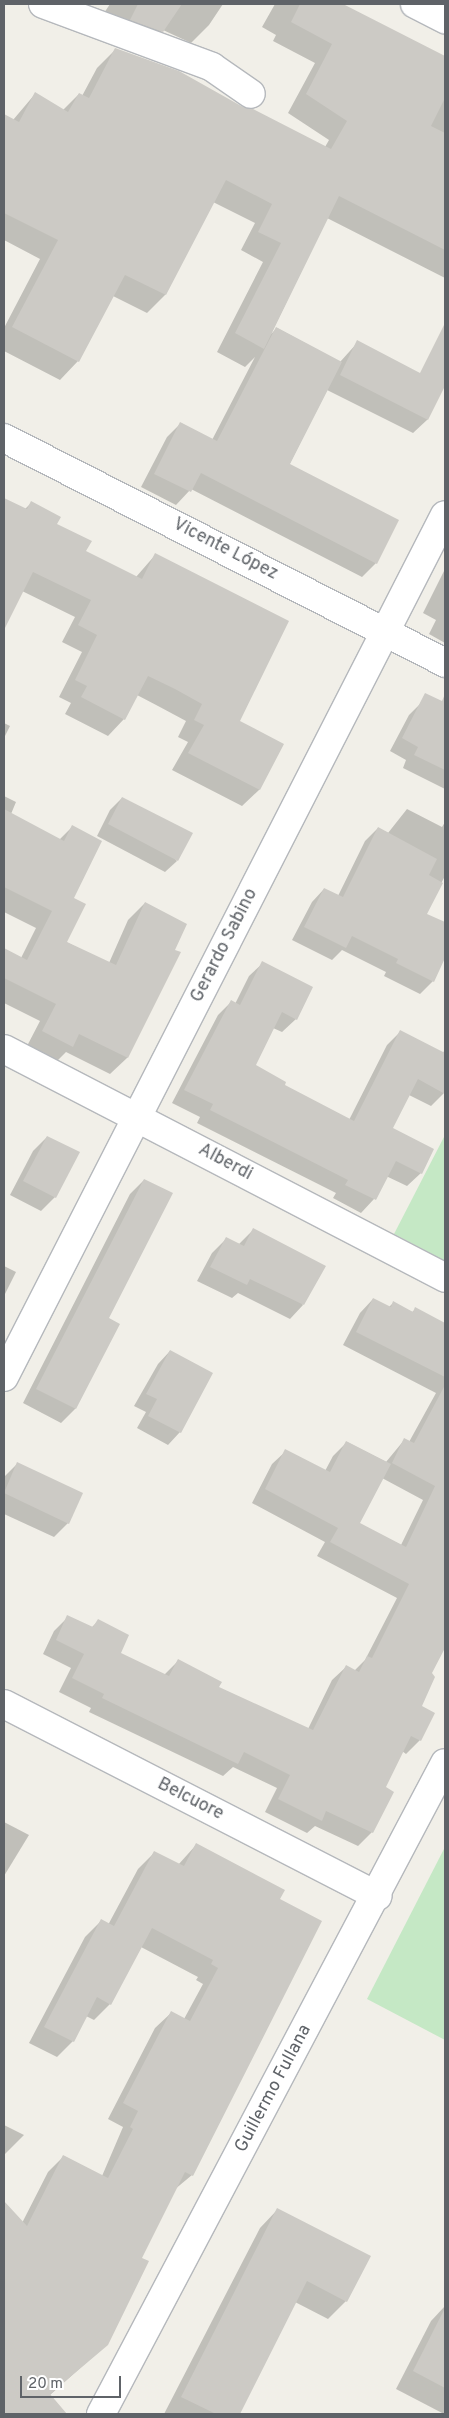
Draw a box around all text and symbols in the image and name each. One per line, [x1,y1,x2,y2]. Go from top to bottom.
street label: Vicente López [169,514,281,586]
street label: Gerardo Sabino [187,885,263,1007]
street label: Alberdi [194,1140,256,1186]
street label: Belcuore [153,1774,227,1826]
street label: Guillermo Fullana [231,2021,317,2157]
scale bar [22,2366,124,2398]
text: 20 m [28,2375,63,2394]

